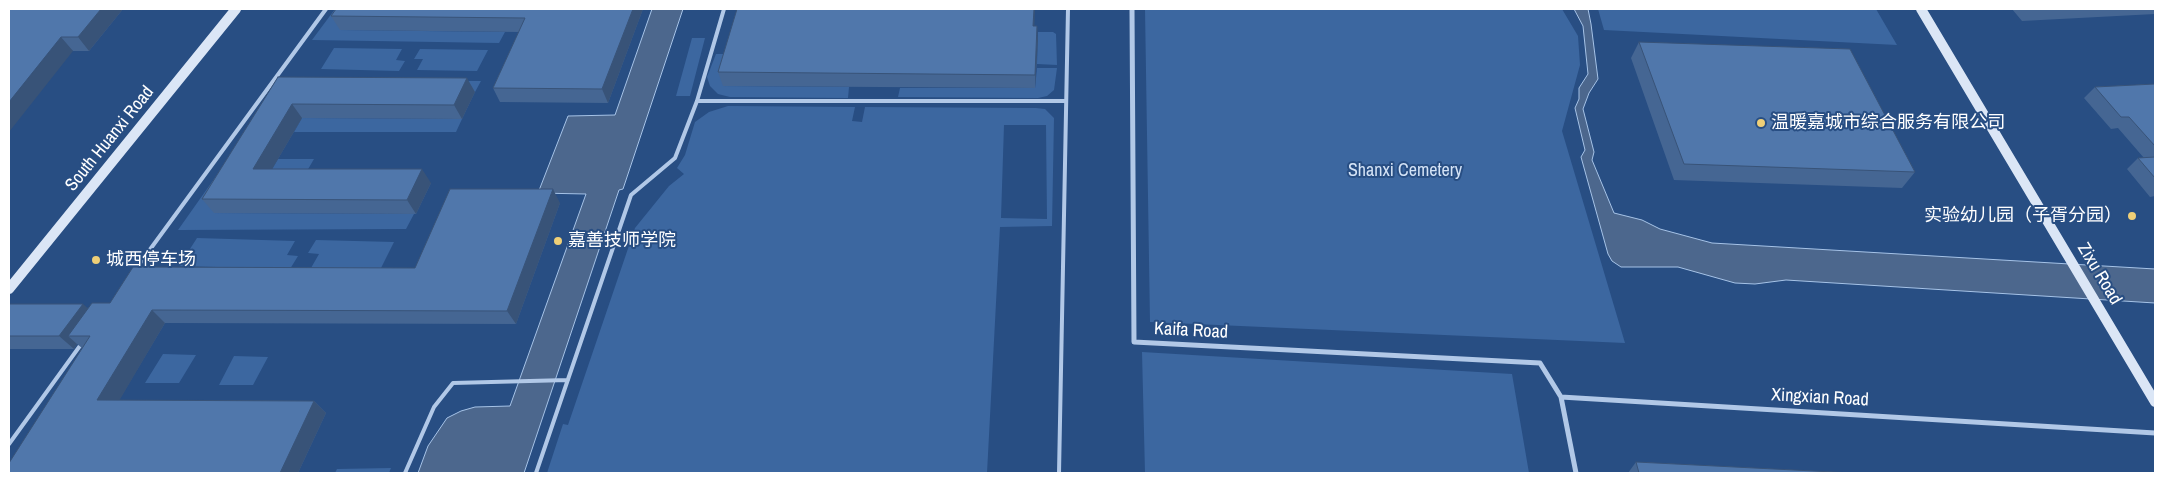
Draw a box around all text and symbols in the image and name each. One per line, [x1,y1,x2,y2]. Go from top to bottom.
street label: South Huanxi Road [61,82,159,196]
place label: 温暖嘉城市综合服务有限公司 [1771,112,2005,134]
marker: 温暖嘉城市综合服务有限公司 [1755,117,1767,129]
park label: Shanxi Cemetery [1348,160,1462,182]
place label: 实验幼儿园（子胥分园） [1924,205,2122,227]
marker: 实验幼儿园（子胥分园） [2126,210,2138,222]
place label: 嘉善技师学院 [568,230,676,252]
marker: 嘉善技师学院 [552,235,564,247]
street label: Zixu Road [2072,239,2126,309]
place label: 城西停车场 [106,249,196,271]
marker: 城西停车场 [90,254,102,266]
street label: Kaifa Road [1154,318,1228,344]
street label: Xingxian Road [1771,385,1869,411]

